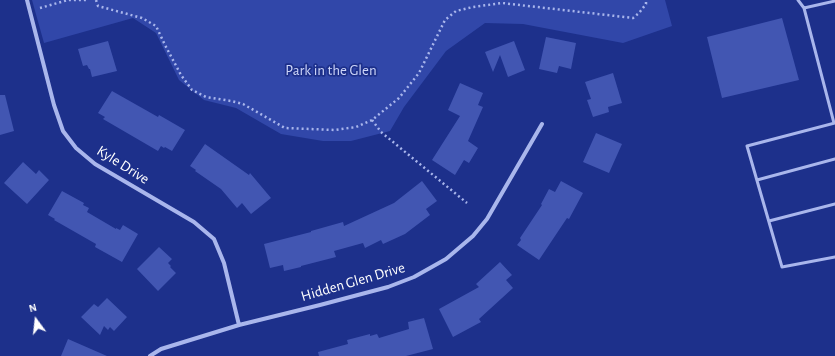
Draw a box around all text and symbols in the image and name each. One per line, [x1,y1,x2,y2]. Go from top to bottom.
park label: Park in the Glen [285,61,377,79]
street label: Kyle Drive [93,142,153,188]
street label: Hidden Glen Drive [299,259,407,305]
north arrow [16,300,56,340]
text: N [28,302,38,314]

